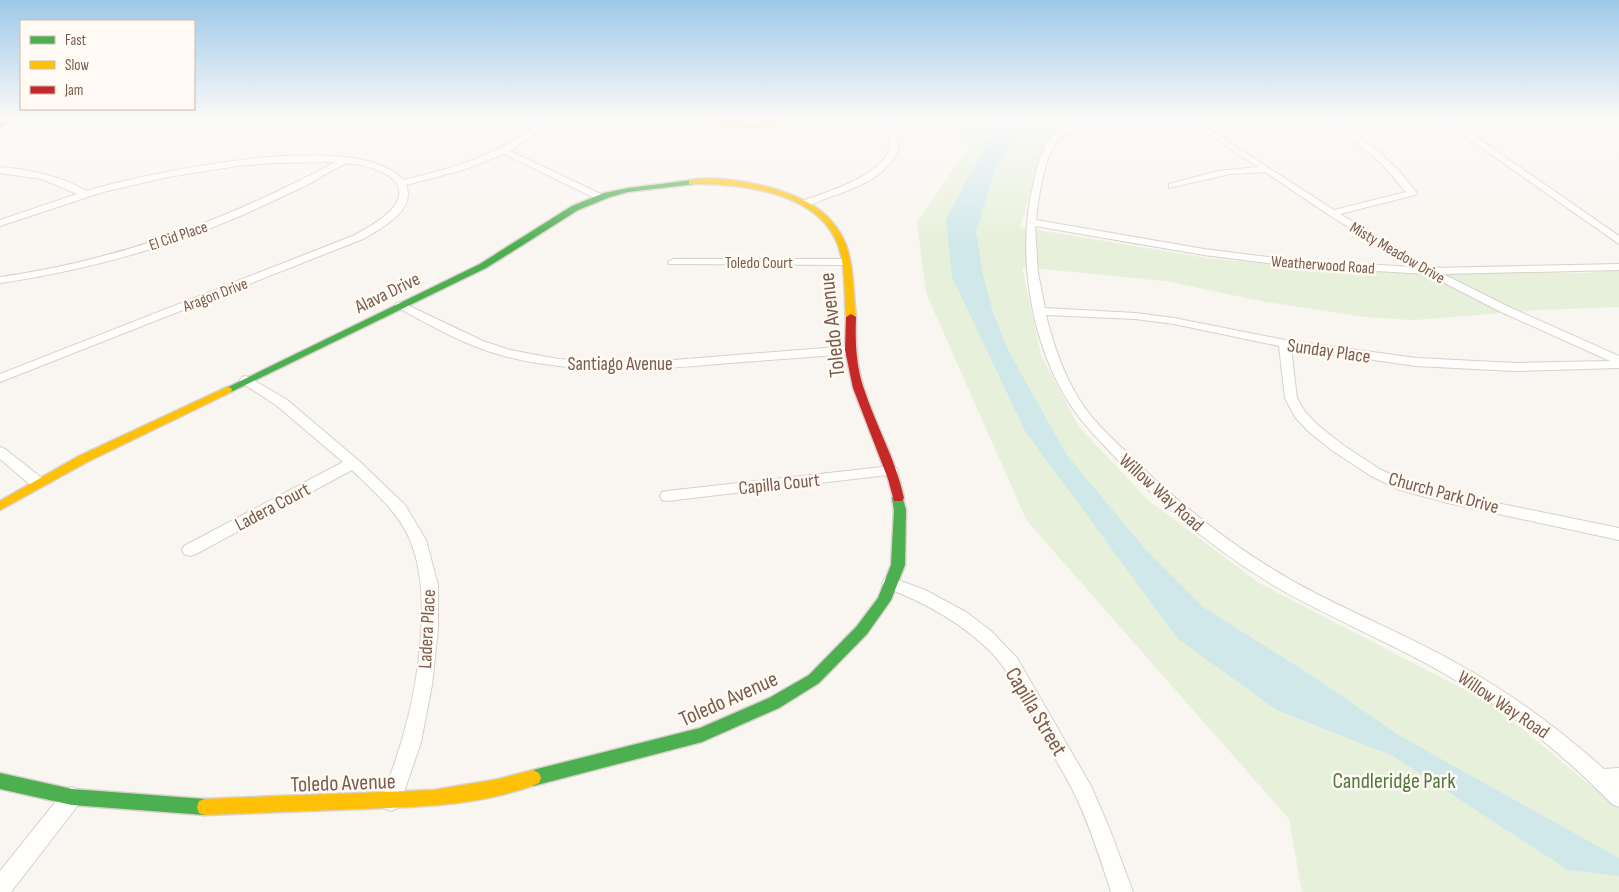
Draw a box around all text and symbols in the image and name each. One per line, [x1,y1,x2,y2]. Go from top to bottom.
legend [20,20,195,110]
text: Fast [65,31,87,50]
text: Slow [65,56,89,75]
text: Jam [64,81,83,100]
street label: El Cid Place [147,218,210,255]
street label: Misty Meadow Drive [1346,218,1448,288]
street label: Weatherwood Road [1270,252,1375,279]
street label: Toledo Court [725,254,793,273]
street label: Alava Drive [350,268,424,319]
street label: Toledo Avenue [814,271,851,379]
street label: Aragon Drive [179,274,251,317]
street label: Sunday Place [1286,334,1372,369]
street label: Santiago Avenue [567,353,673,376]
street label: Willow Way Road [1114,449,1208,537]
street label: Church Park Drive [1386,468,1501,519]
street label: Capilla Court [737,469,821,500]
street label: Ladera Court [231,478,314,537]
street label: Ladera Place [414,589,441,669]
street label: Capilla Street [999,663,1073,761]
street label: Toledo Avenue [675,666,782,733]
street label: Willow Way Road [1453,666,1553,744]
street label: Toledo Avenue [290,768,396,799]
park label: Candleridge Park [1332,768,1456,795]

